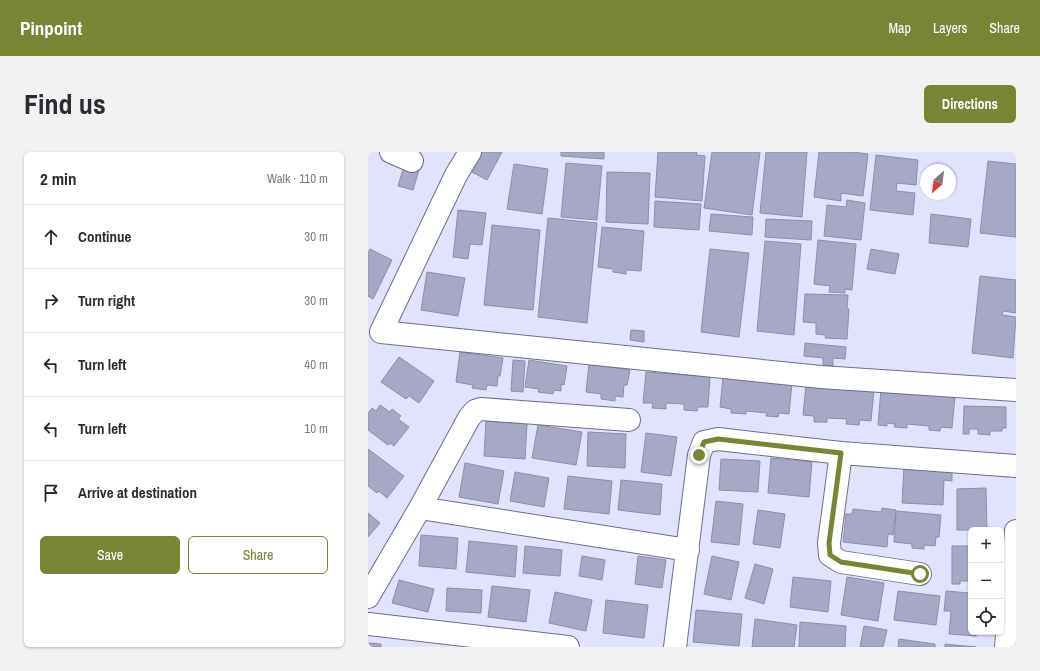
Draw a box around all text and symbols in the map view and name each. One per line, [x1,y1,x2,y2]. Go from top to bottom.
text: Pinpoint [20,15,82,41]
text: Map [889,19,911,37]
text: Layers [933,19,967,37]
text: Share [989,19,1020,37]
text: Find us [24,85,106,123]
button: Directions [924,85,1016,123]
north arrow [920,164,956,200]
text: 2 min [40,167,76,190]
text: Walk · 110 m [267,170,328,187]
icon: ahead [40,226,62,248]
text: Continue [78,226,131,247]
text: 30 m [304,228,328,245]
icon: right [40,290,62,312]
text: Turn right [78,290,135,311]
text: 30 m [304,292,328,309]
icon: left [40,354,62,376]
text: Turn left [78,354,126,375]
text: 40 m [304,356,328,373]
icon: left [40,418,62,440]
text: Turn left [78,418,126,439]
text: 10 m [304,420,328,437]
route end [690,446,708,464]
icon: arrive [40,482,62,504]
text: Arrive at destination [78,482,197,503]
map controls [968,527,1004,635]
button: + [968,527,1004,563]
button: Save [40,536,180,574]
button: Share [188,536,328,574]
button: − [968,563,1004,599]
route start [911,565,929,583]
button: locate [968,599,1004,635]

